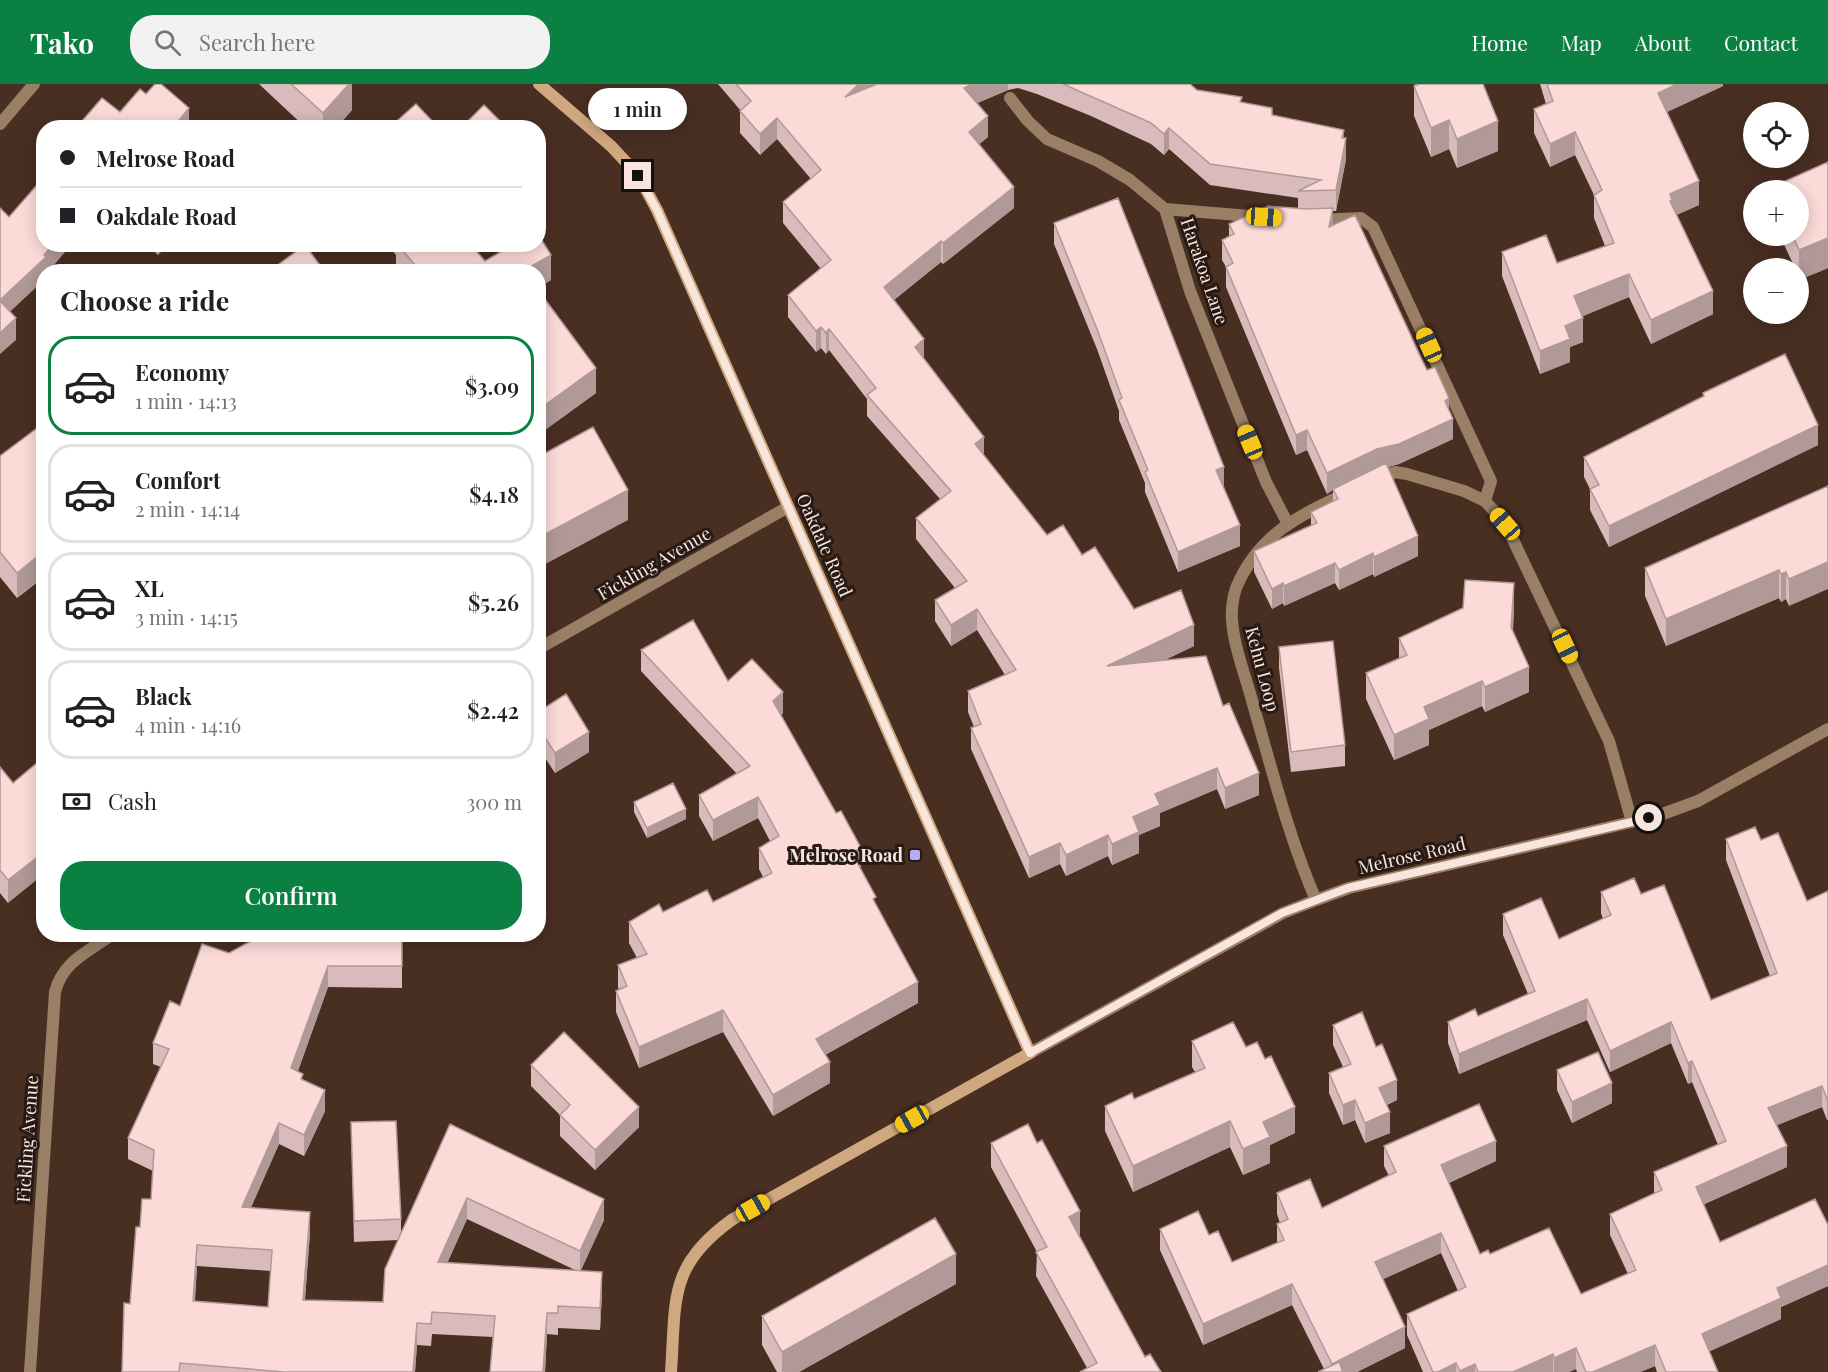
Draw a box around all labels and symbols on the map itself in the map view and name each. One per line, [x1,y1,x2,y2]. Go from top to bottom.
callout: 1 min [588,89,688,131]
route end [624,162,651,189]
car [1245,207,1283,227]
street label: Harakoa Lane [1176,214,1234,328]
car [1413,325,1445,365]
car [1235,422,1265,462]
street label: Oakdale Road [792,490,859,601]
car [1486,505,1524,543]
street label: Fickling Avenue [593,521,715,605]
street label: Kehu Loop [1240,624,1286,714]
car [1549,626,1581,666]
route start [1635,804,1662,831]
street label: Melrose Road [1356,831,1469,879]
place label: Melrose Road [789,843,903,867]
marker: Melrose Road [908,848,922,862]
street label: Fickling Avenue [11,1075,43,1203]
car [892,1102,932,1136]
car [733,1191,773,1225]

